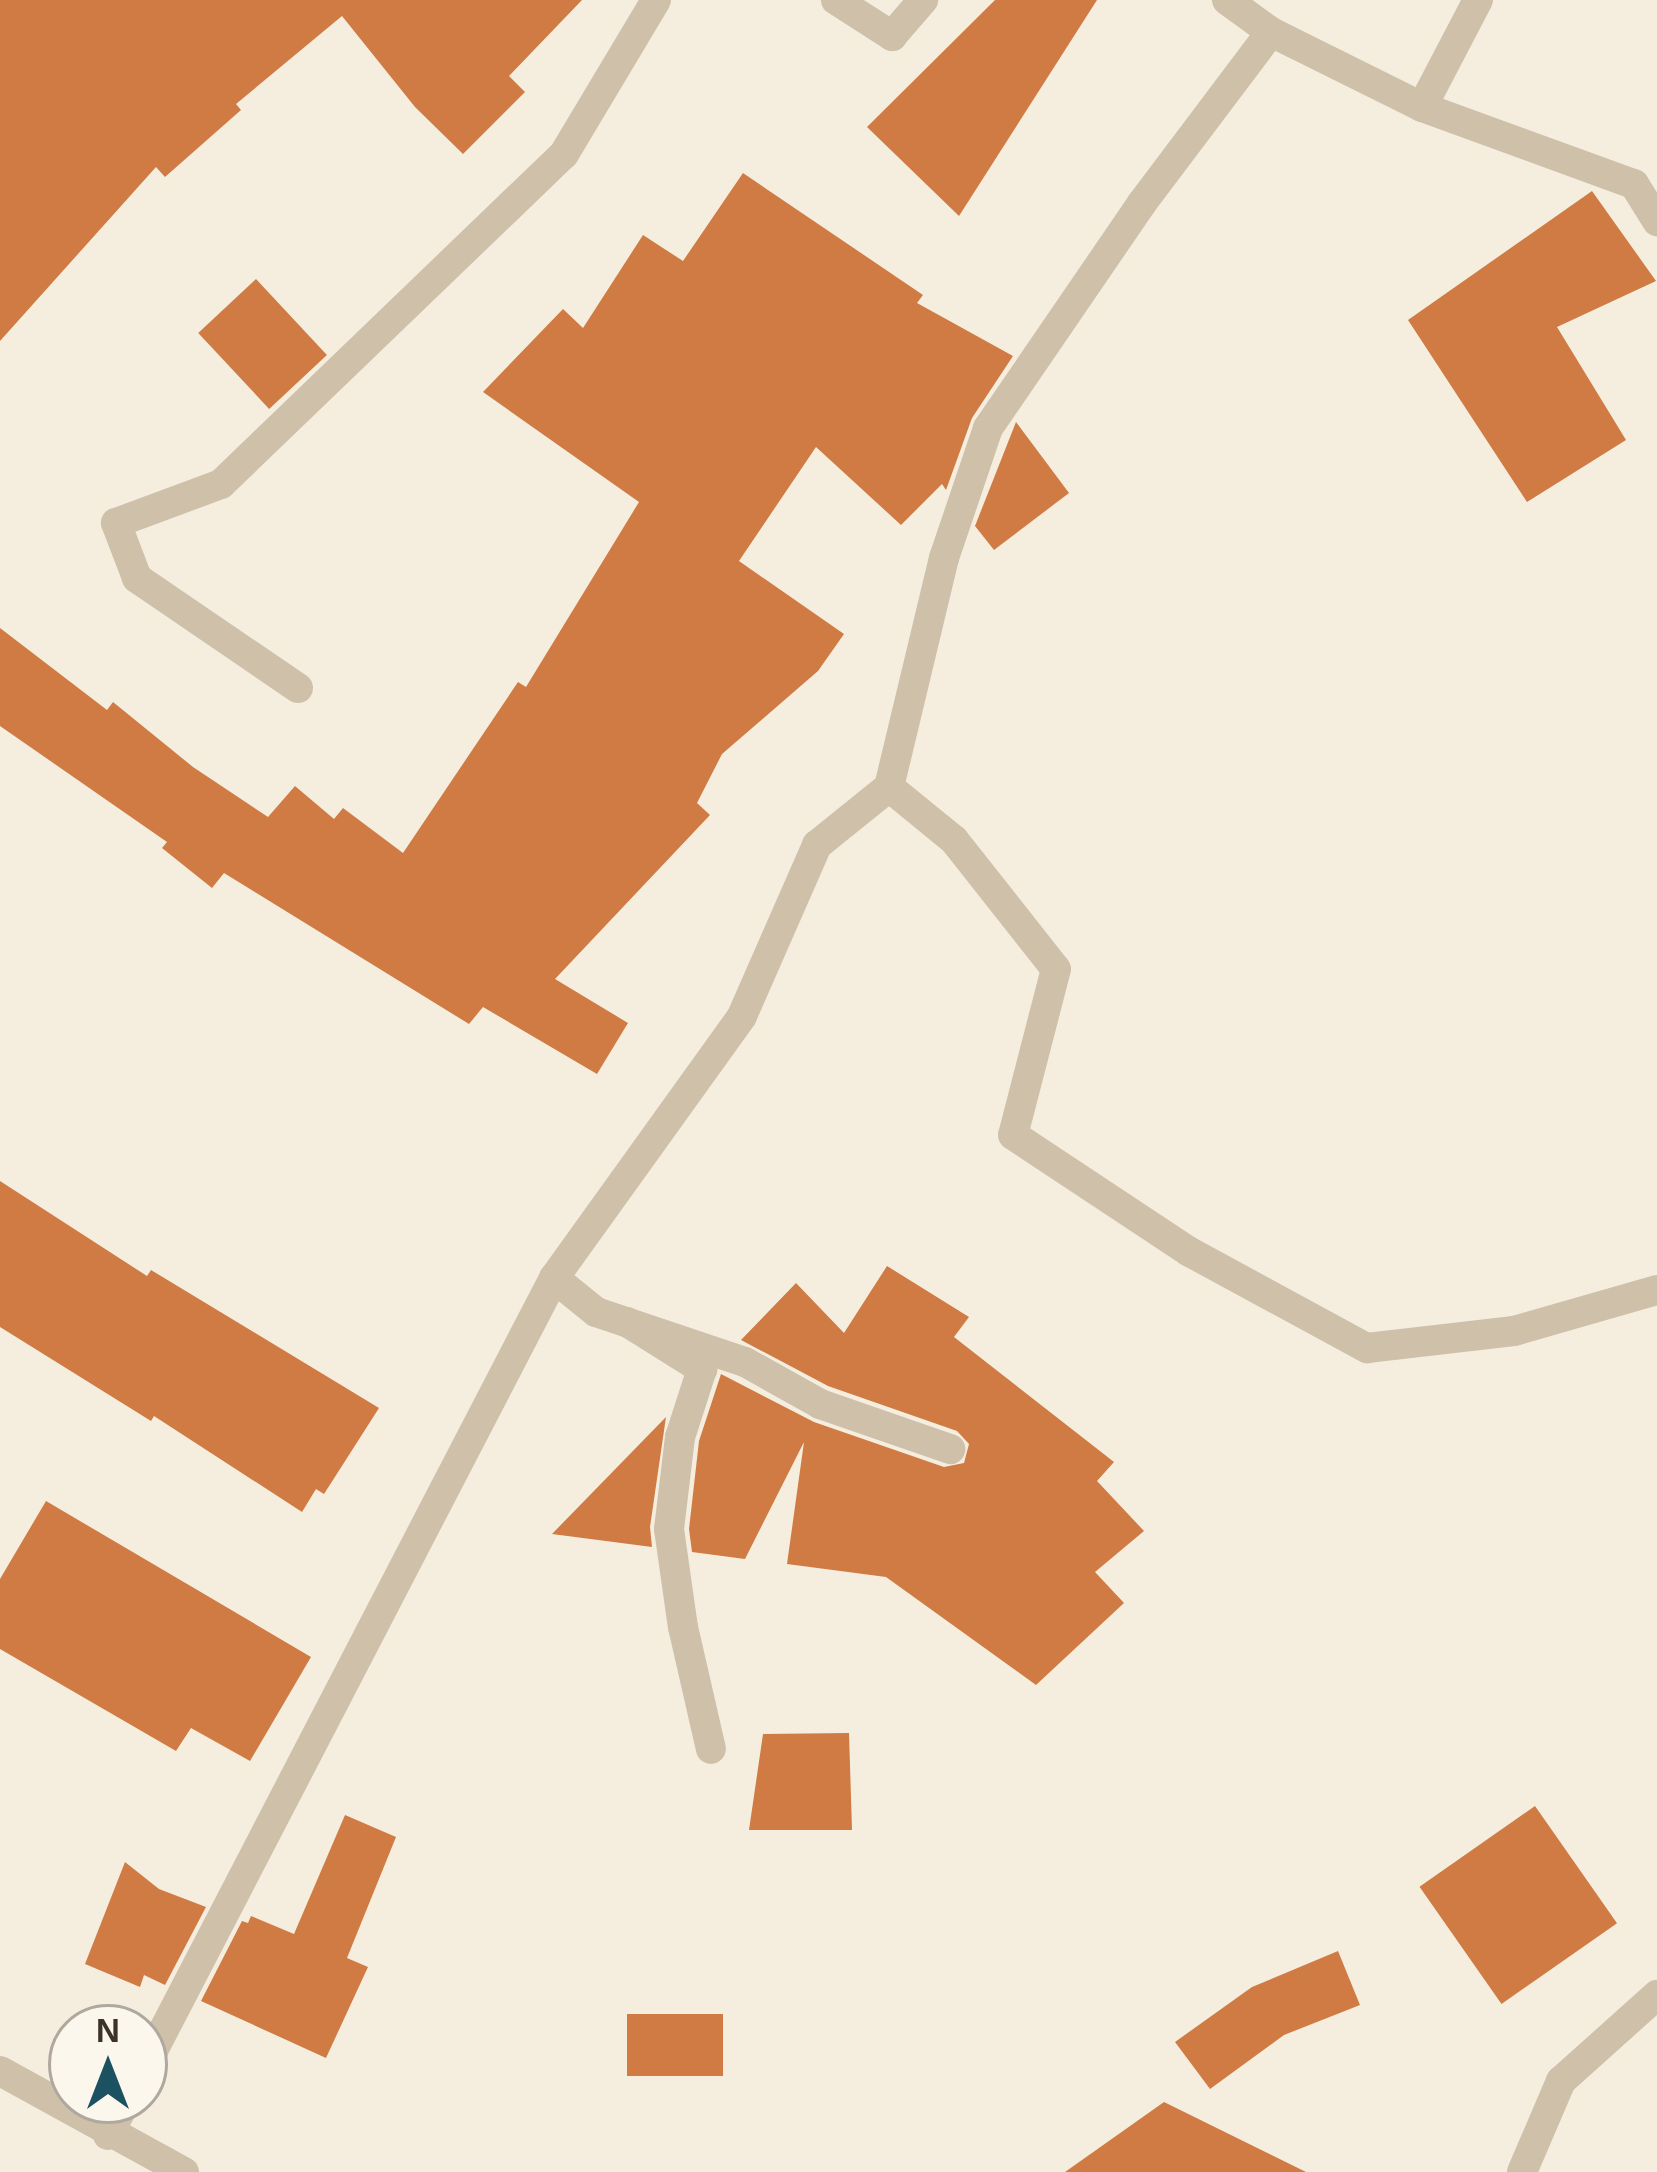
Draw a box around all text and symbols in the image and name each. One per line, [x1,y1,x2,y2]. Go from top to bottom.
north arrow [48,2004,168,2124]
text: N [96,2012,120,2049]

